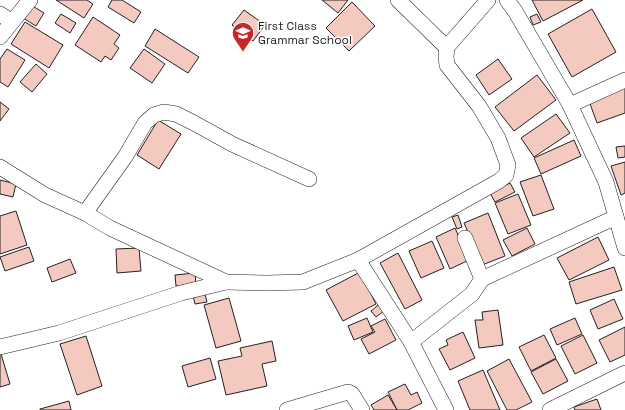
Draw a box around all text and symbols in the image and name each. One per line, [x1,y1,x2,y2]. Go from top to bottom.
place label: First Class Grammar School [258,18,352,48]
school or university icon: First Class Grammar School [230,20,256,53]

